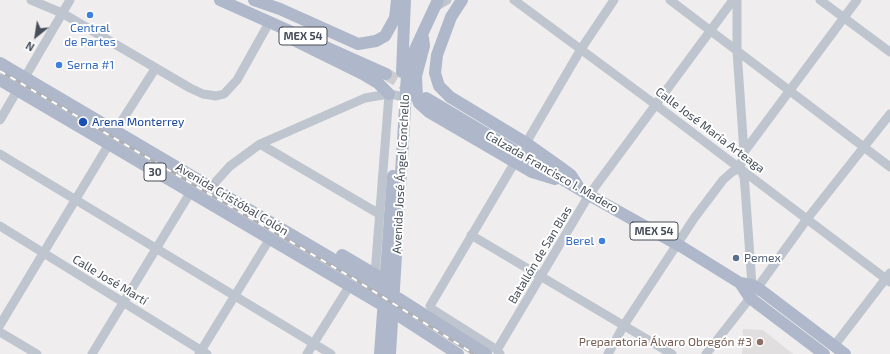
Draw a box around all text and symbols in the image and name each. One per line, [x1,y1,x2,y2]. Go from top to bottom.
marker: Central de Partes [85,10,95,20]
north arrow [16,16,56,56]
place label: Central de Partes [64,21,116,49]
road number: MEX 54 [279,27,327,45]
text: N [23,39,36,54]
place label: Serna #1 [67,58,114,72]
marker: Serna #1 [54,60,64,70]
street label: Calle José María Arteaga [653,84,767,176]
street label: Avenida José Ángel Conchello [390,94,412,254]
place label: Arena Monterrey [92,115,184,129]
marker: Arena Monterrey [77,116,89,128]
street label: Calzada Francisco I. Madero [483,128,621,216]
street label: Avenida Cristóbal Colón [173,160,291,238]
road number: 30 [144,163,166,181]
street label: Batallón de San Blas [505,204,575,306]
road number: MEX 54 [630,222,678,240]
place label: Berel [565,234,594,248]
marker: Berel [597,236,607,246]
place label: Pemex [744,251,781,265]
street label: Calle José Martí [70,252,150,308]
marker: Pemex [731,253,741,263]
place label: Preparatoria Álvaro Obregón #3 [579,335,752,349]
marker: Preparatoria Álvaro Obregón #3 [755,337,765,347]

